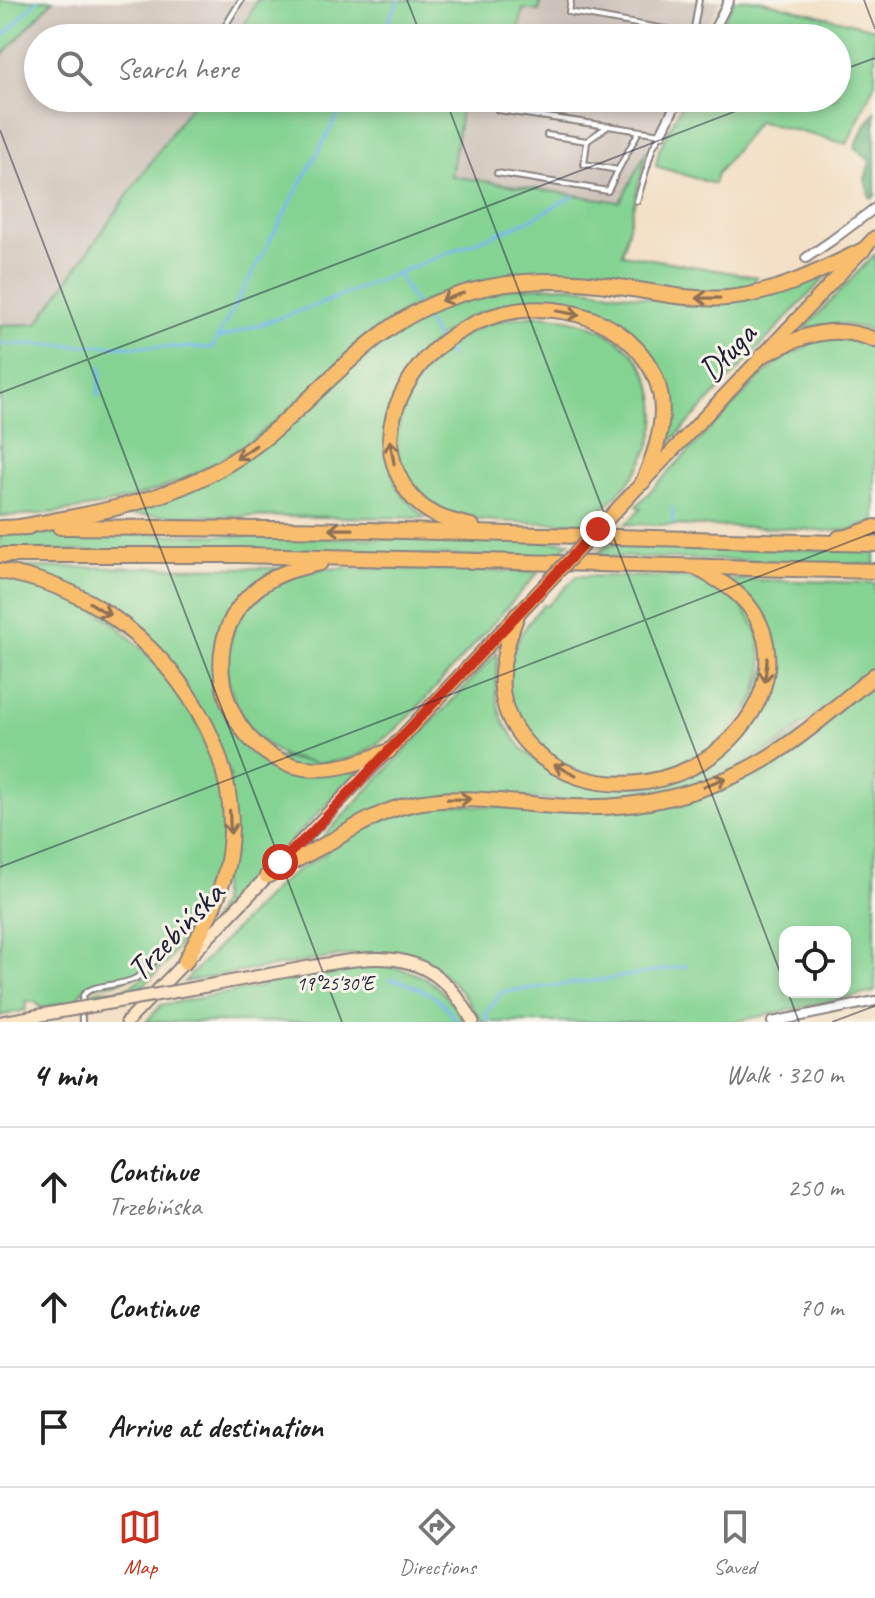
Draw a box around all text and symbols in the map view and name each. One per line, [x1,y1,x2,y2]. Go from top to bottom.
search box [24,24,851,112]
icon: search [52,46,96,90]
text: Search here [116,49,238,87]
one-way arrow [695,290,722,306]
one-way arrow [440,291,465,306]
one-way arrow [554,306,580,321]
street label: Długa [689,312,767,391]
one-way arrow [384,440,399,466]
one-way arrow [235,444,257,460]
route end [580,511,616,547]
one-way arrow [328,522,355,537]
one-way arrow [88,601,111,617]
one-way arrow [758,656,773,682]
one-way arrow [553,762,577,777]
one-way arrow [702,774,727,788]
one-way arrow [445,791,472,807]
one-way arrow [222,808,238,835]
route start [262,844,298,880]
street label: Trzebińska [117,871,234,990]
map controls [779,926,851,998]
button: locate [779,926,851,998]
text: 19°25'30"E [296,971,376,996]
text: 4 min [32,1053,97,1096]
text: Walk · 320 m [726,1058,843,1091]
text: Continue [108,1152,198,1190]
icon: ahead [32,1165,76,1209]
text: 250 m [787,1171,843,1204]
text: Trzebińska [108,1190,201,1223]
icon: ahead [32,1285,76,1329]
text: Continue [108,1288,198,1326]
text: 70 m [799,1291,843,1324]
icon: arrive [32,1405,76,1449]
text: Arrive at destination [108,1408,323,1446]
tab: Map [118,1505,162,1581]
tab: Directions [399,1505,476,1581]
tab: Saved [713,1505,757,1581]

